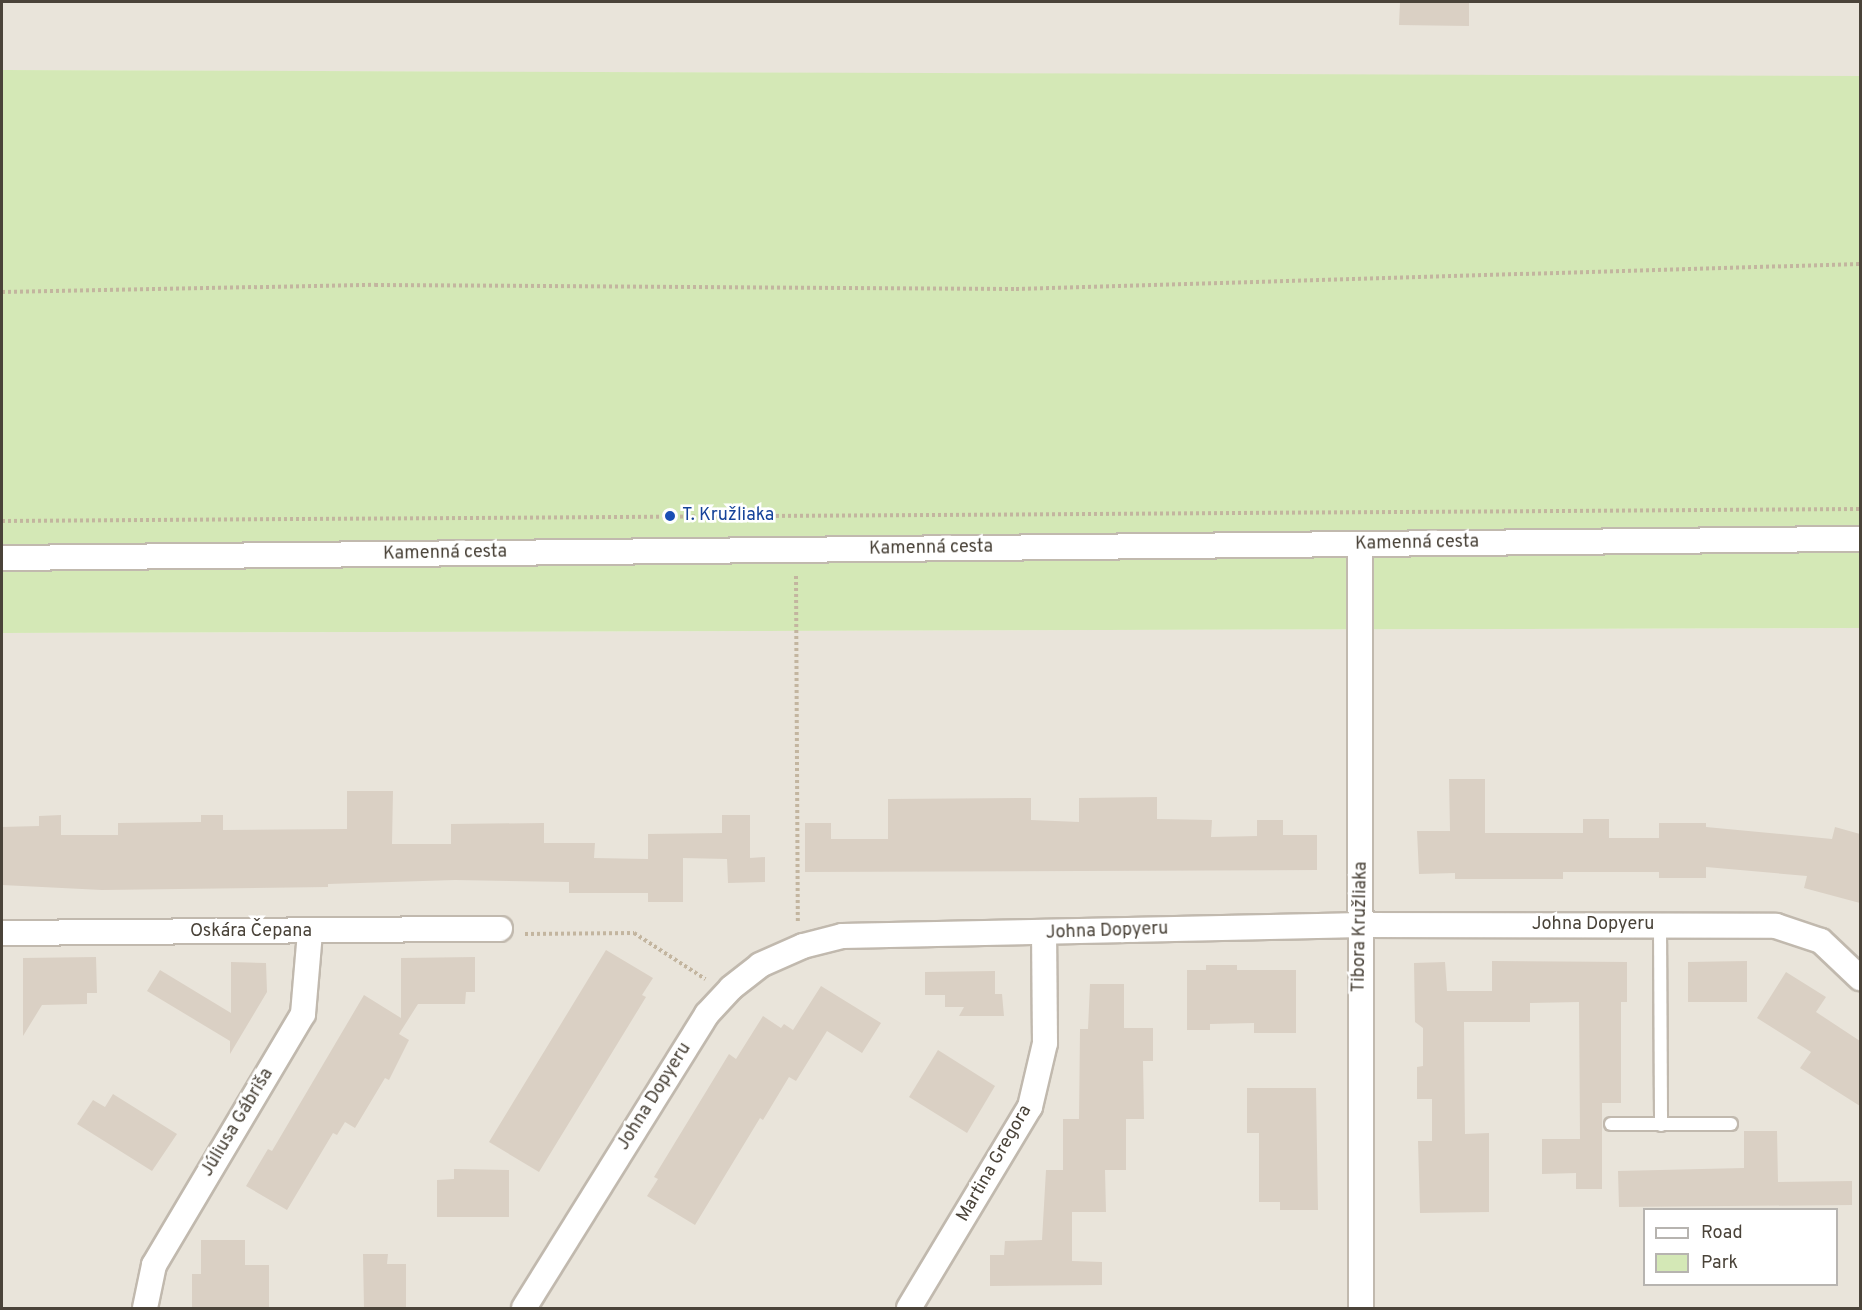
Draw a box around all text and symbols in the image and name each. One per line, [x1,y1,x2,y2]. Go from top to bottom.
place label: T. Kružliaka [682,505,774,527]
marker: T. Kružliaka [663,509,677,523]
street label: Kamenná cesta [1355,532,1479,556]
street label: Kamenná cesta [869,537,993,561]
street label: Kamenná cesta [383,542,507,566]
street label: Tibora Kružliaka [1349,861,1373,993]
street label: Johna Dopyeru [1532,914,1654,936]
street label: Johna Dopyeru [1045,919,1169,945]
street label: Oskára Čepana [190,921,312,943]
street label: Johna Dopyeru [613,1039,697,1155]
street label: Júliusa Gábriša [197,1065,279,1181]
street label: Martina Gregora [953,1102,1037,1226]
legend [1643,1208,1838,1286]
text: Road [1701,1222,1743,1245]
text: Park [1701,1252,1738,1275]

